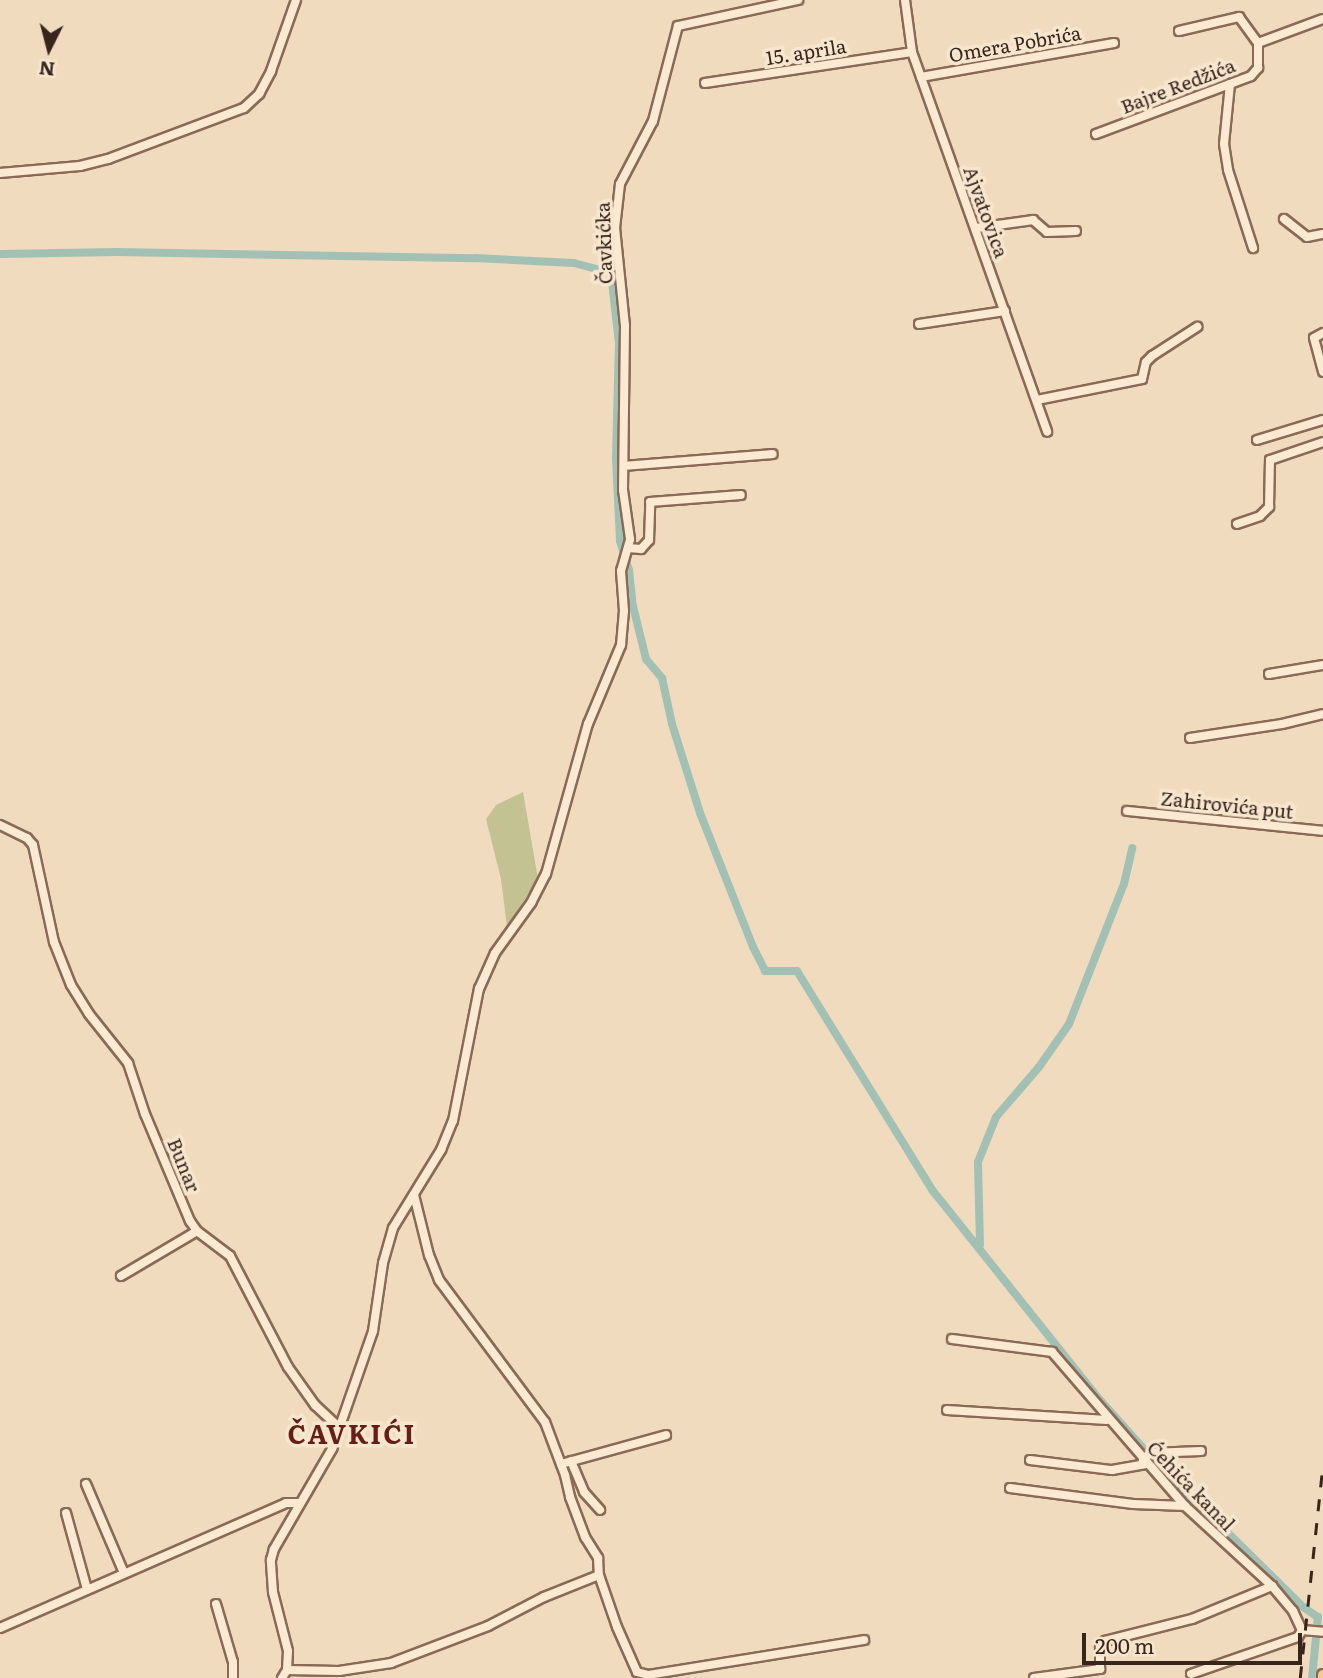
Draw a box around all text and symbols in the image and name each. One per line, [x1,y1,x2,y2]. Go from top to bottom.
north arrow [14,14,84,84]
street label: Omera Pobrića [947,21,1083,67]
street label: 15. aprila [764,34,848,70]
street label: Bajre Redžića [1118,54,1238,118]
text: N [37,55,56,85]
street label: Ajvatovica [959,163,1013,261]
street label: Čavkićka [591,201,617,285]
street label: Zahirovića put [1160,787,1294,823]
street label: Bunar [163,1135,205,1195]
district label: ČAVKIĆI [288,1417,416,1449]
street label: Ćehića kanal [1142,1436,1240,1536]
scale bar [1085,1618,1306,1662]
text: 200 m [1095,1629,1155,1660]

